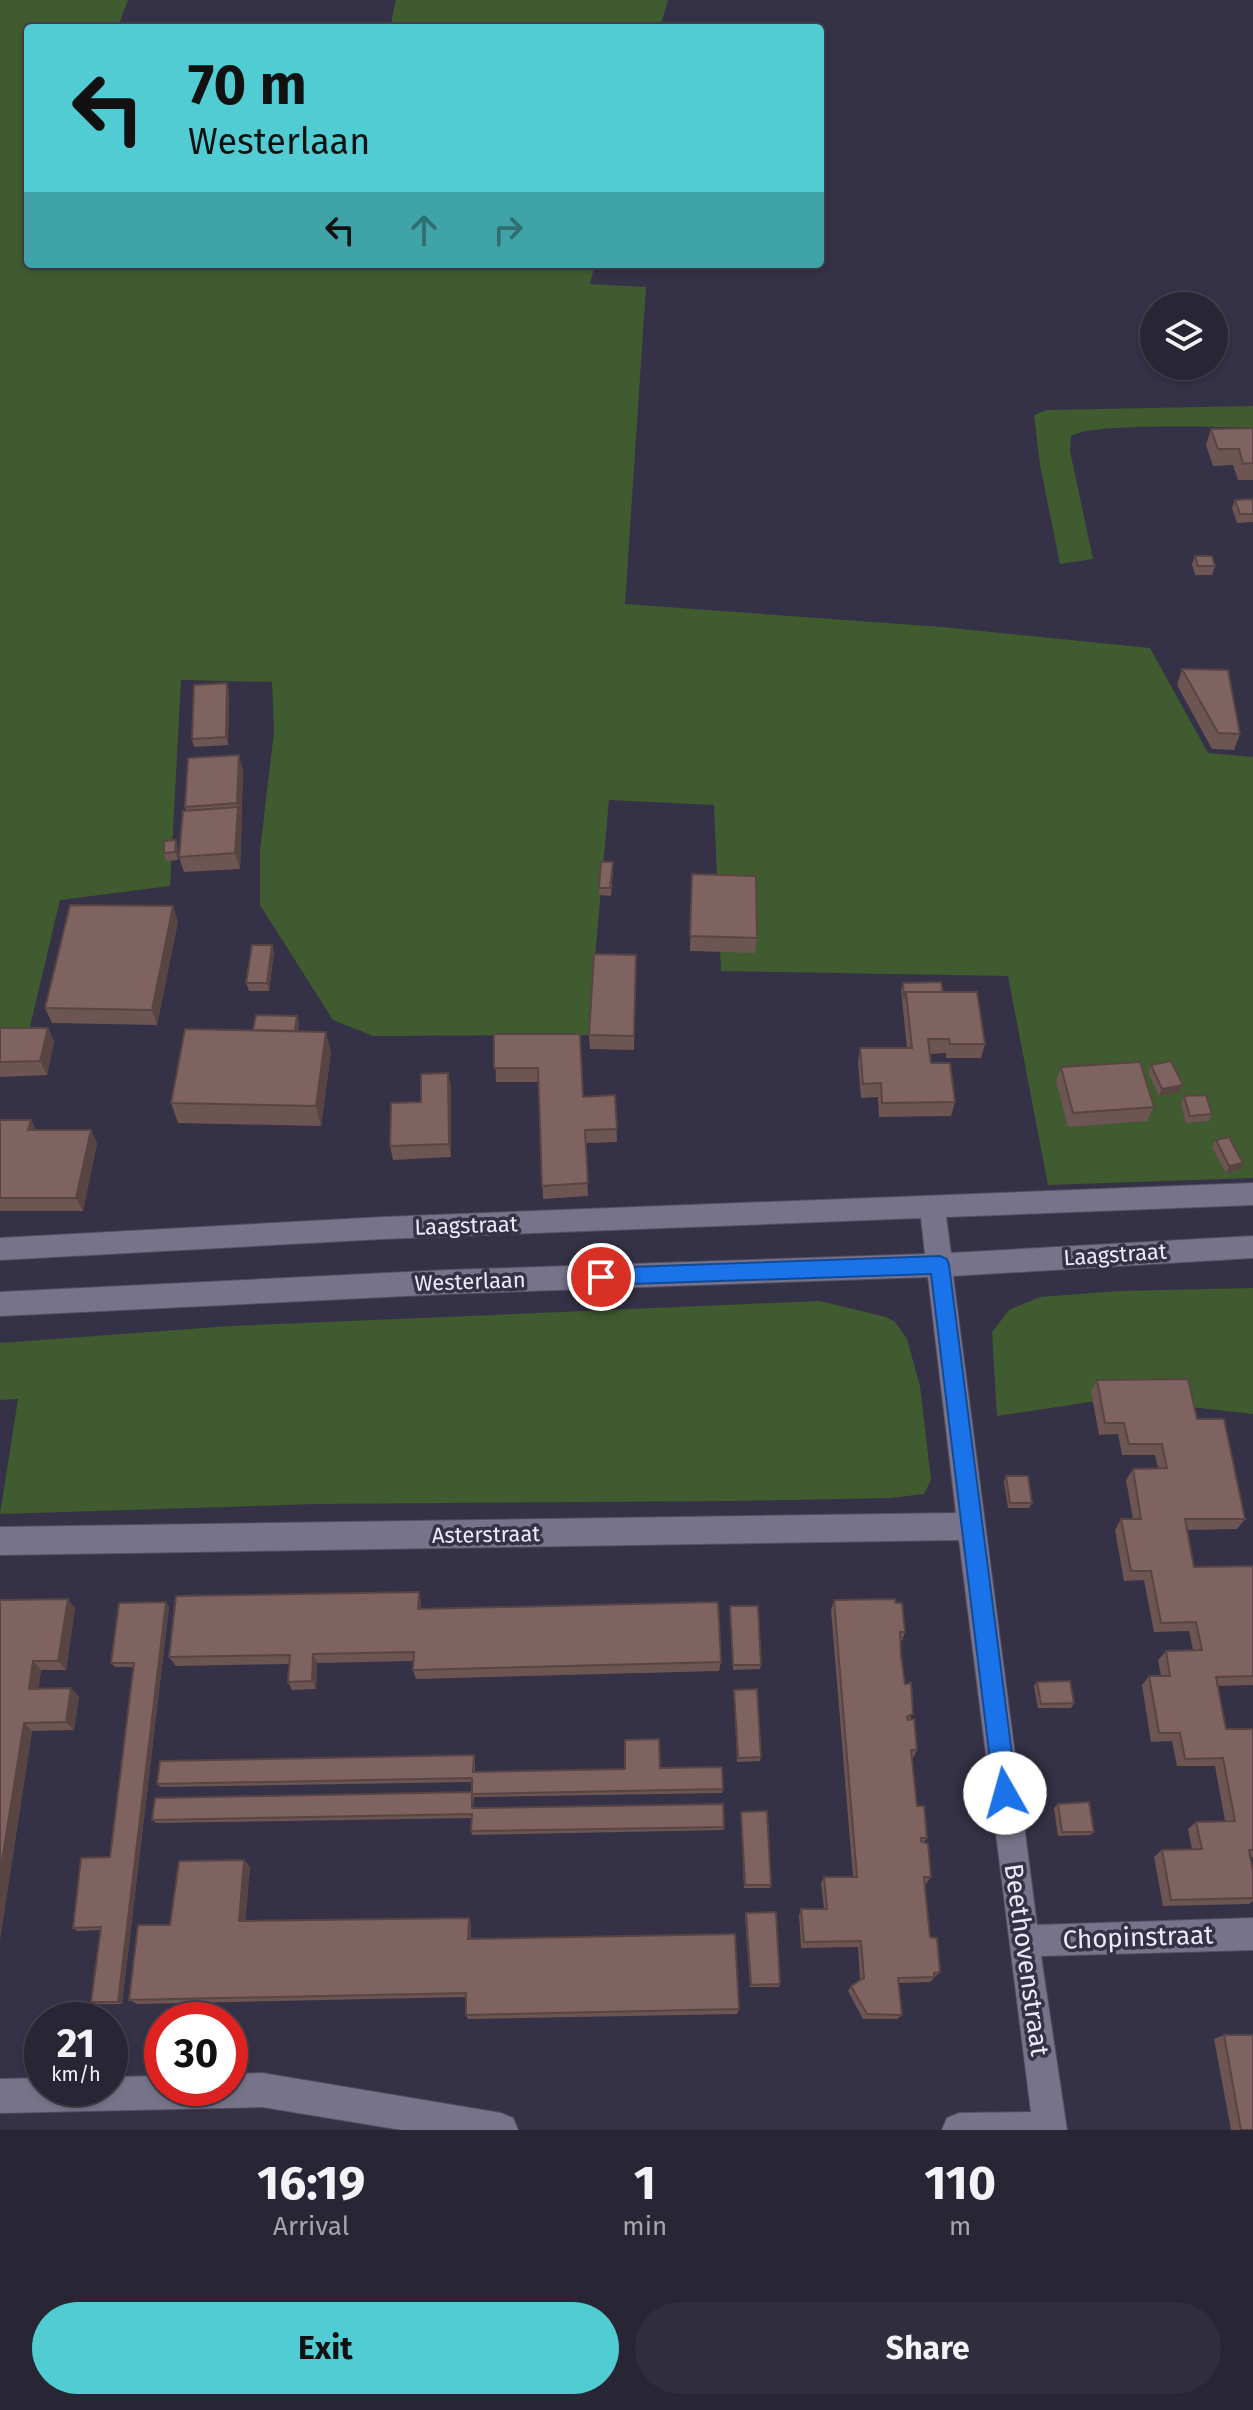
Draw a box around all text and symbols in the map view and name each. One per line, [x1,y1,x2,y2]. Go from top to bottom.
text: 70 m [188,52,307,119]
icon: left [56,56,160,160]
text: Westerlaan [188,120,370,164]
icon: left [318,208,362,252]
icon: ahead [402,208,446,252]
icon: right [486,208,530,252]
map controls [1140,292,1228,380]
button: layers [1140,292,1228,380]
street label: Laagstraat [414,1210,518,1241]
street label: Laagstraat [1063,1237,1168,1272]
pin [567,1243,635,1311]
icon: arrive [579,1255,623,1299]
street label: Westerlaan [414,1266,526,1297]
street label: Asterstraat [432,1520,540,1549]
position arrow [963,1751,1047,1835]
street label: Beethovenstraat [998,1862,1055,2059]
street label: Chopinstraat [1062,1919,1215,1956]
speed limit sign: 30 [144,2002,248,2106]
text: 21 [57,2020,95,2068]
text: km/h [51,2062,101,2086]
text: 16:19 [257,2154,365,2212]
text: 1 [634,2154,656,2212]
text: 110 [924,2154,996,2212]
text: Arrival [273,2211,349,2242]
text: min [622,2211,667,2242]
text: m [949,2211,971,2242]
button: Exit [32,2302,619,2394]
button: Share [635,2302,1221,2394]

